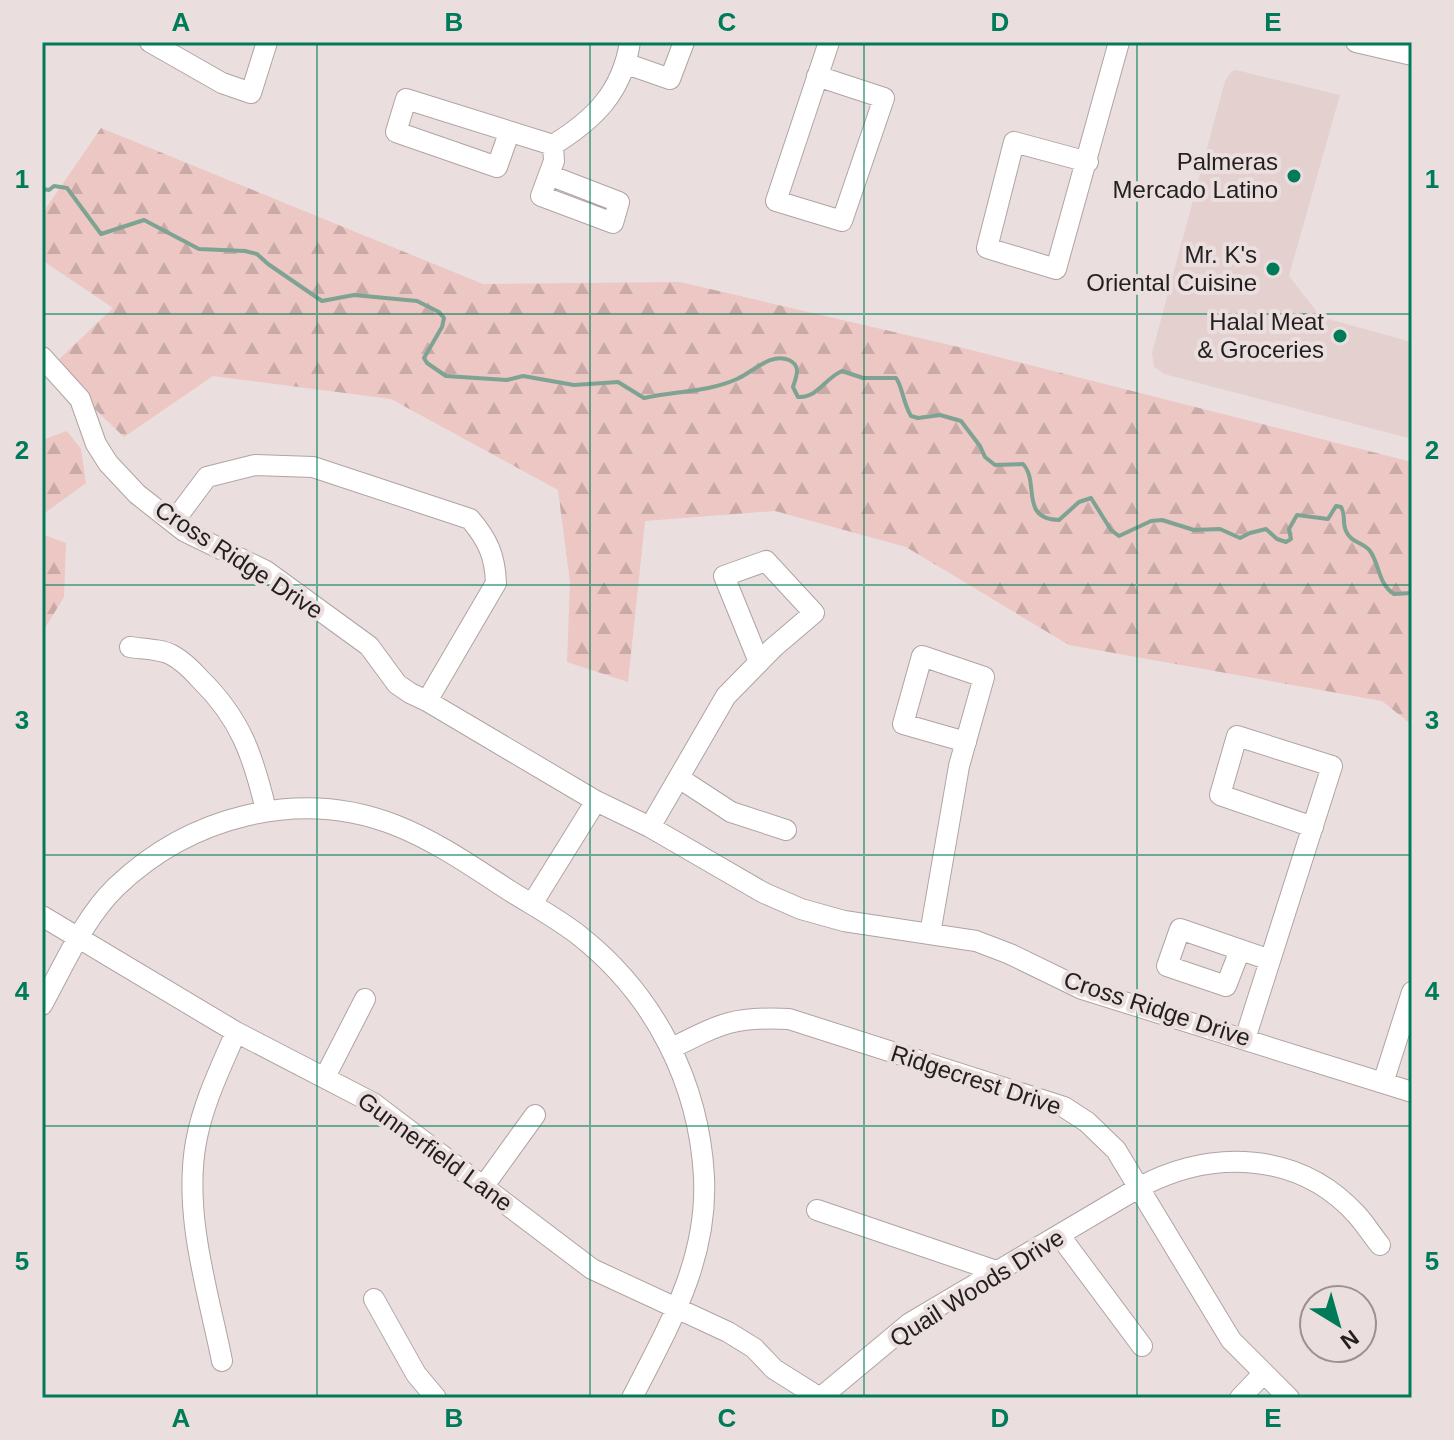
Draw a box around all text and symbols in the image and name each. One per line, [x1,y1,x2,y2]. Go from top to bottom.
text: A [172,7,191,37]
text: B [445,7,463,37]
text: C [718,7,737,37]
text: D [991,7,1009,37]
text: E [1264,7,1282,37]
place label: Palmeras Mercado Latino [1113,148,1278,203]
text: 1 [15,164,29,194]
text: 1 [1425,164,1439,194]
marker: Palmeras Mercado Latino [1285,167,1303,185]
place label: Mr. K's Oriental Cuisine [1086,241,1257,296]
marker: Mr. K's Oriental Cuisine [1264,260,1282,278]
place label: Halal Meat & Groceries [1197,308,1324,363]
marker: Halal Meat & Groceries [1331,327,1349,345]
text: 2 [15,435,29,465]
text: 2 [1425,435,1439,465]
street label: Cross Ridge Drive [150,495,328,624]
text: 3 [15,705,29,735]
text: 3 [1425,705,1439,735]
street label: Cross Ridge Drive [1060,966,1254,1051]
text: 4 [15,976,30,1006]
text: 4 [1425,976,1440,1006]
street label: Ridgecrest Drive [888,1039,1065,1120]
street label: Gunnerfield Lane [353,1087,518,1217]
street label: Quail Woods Drive [885,1223,1069,1352]
text: 5 [15,1246,29,1276]
text: 5 [1425,1246,1439,1276]
north arrow [1298,1284,1378,1364]
text: N [1336,1325,1364,1354]
text: A [172,1403,191,1433]
text: B [445,1403,463,1433]
text: C [718,1403,737,1433]
text: D [991,1403,1009,1433]
text: E [1264,1403,1282,1433]

